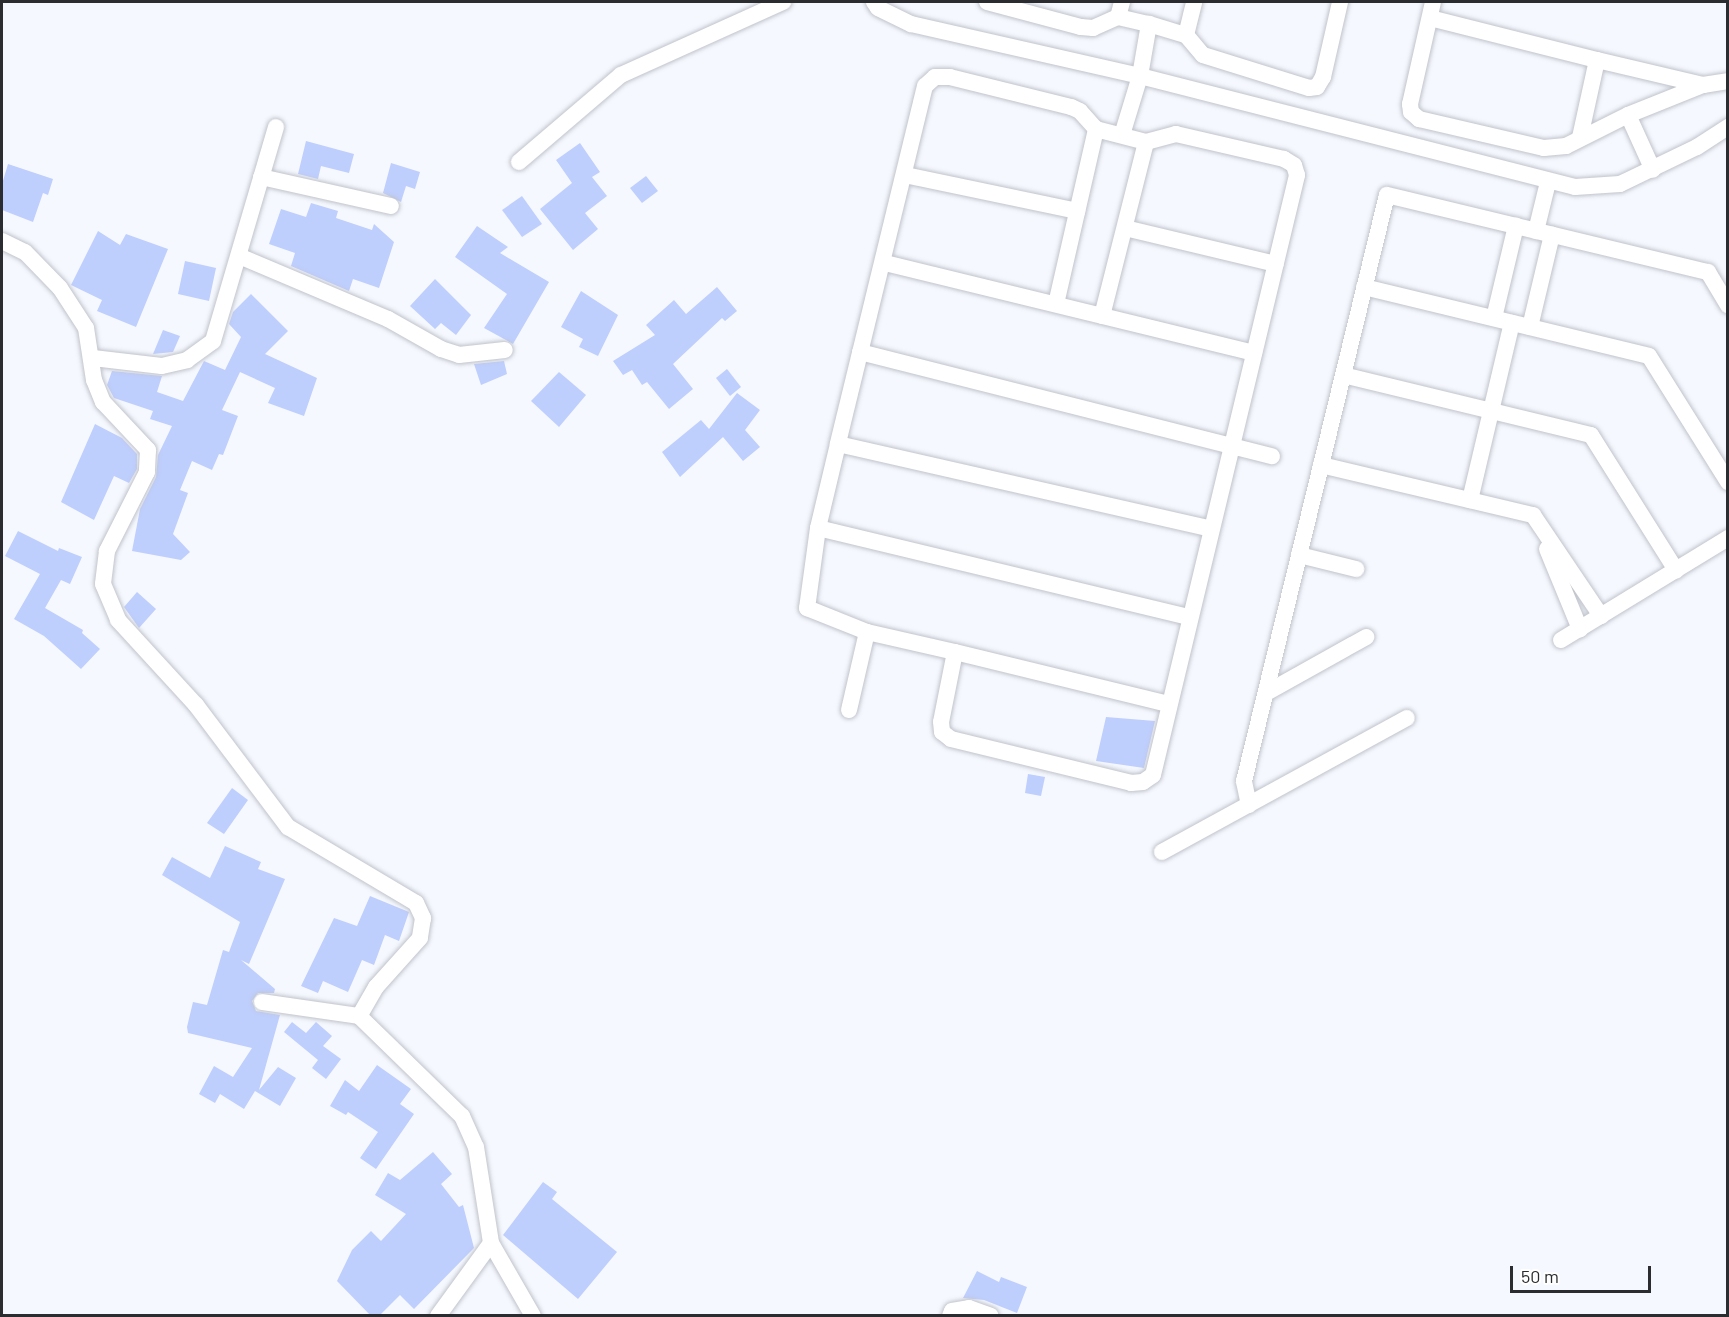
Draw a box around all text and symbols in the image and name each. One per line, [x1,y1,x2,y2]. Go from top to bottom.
scale bar [1513,1254,1654,1292]
text: 50 m [1521,1265,1559,1287]

